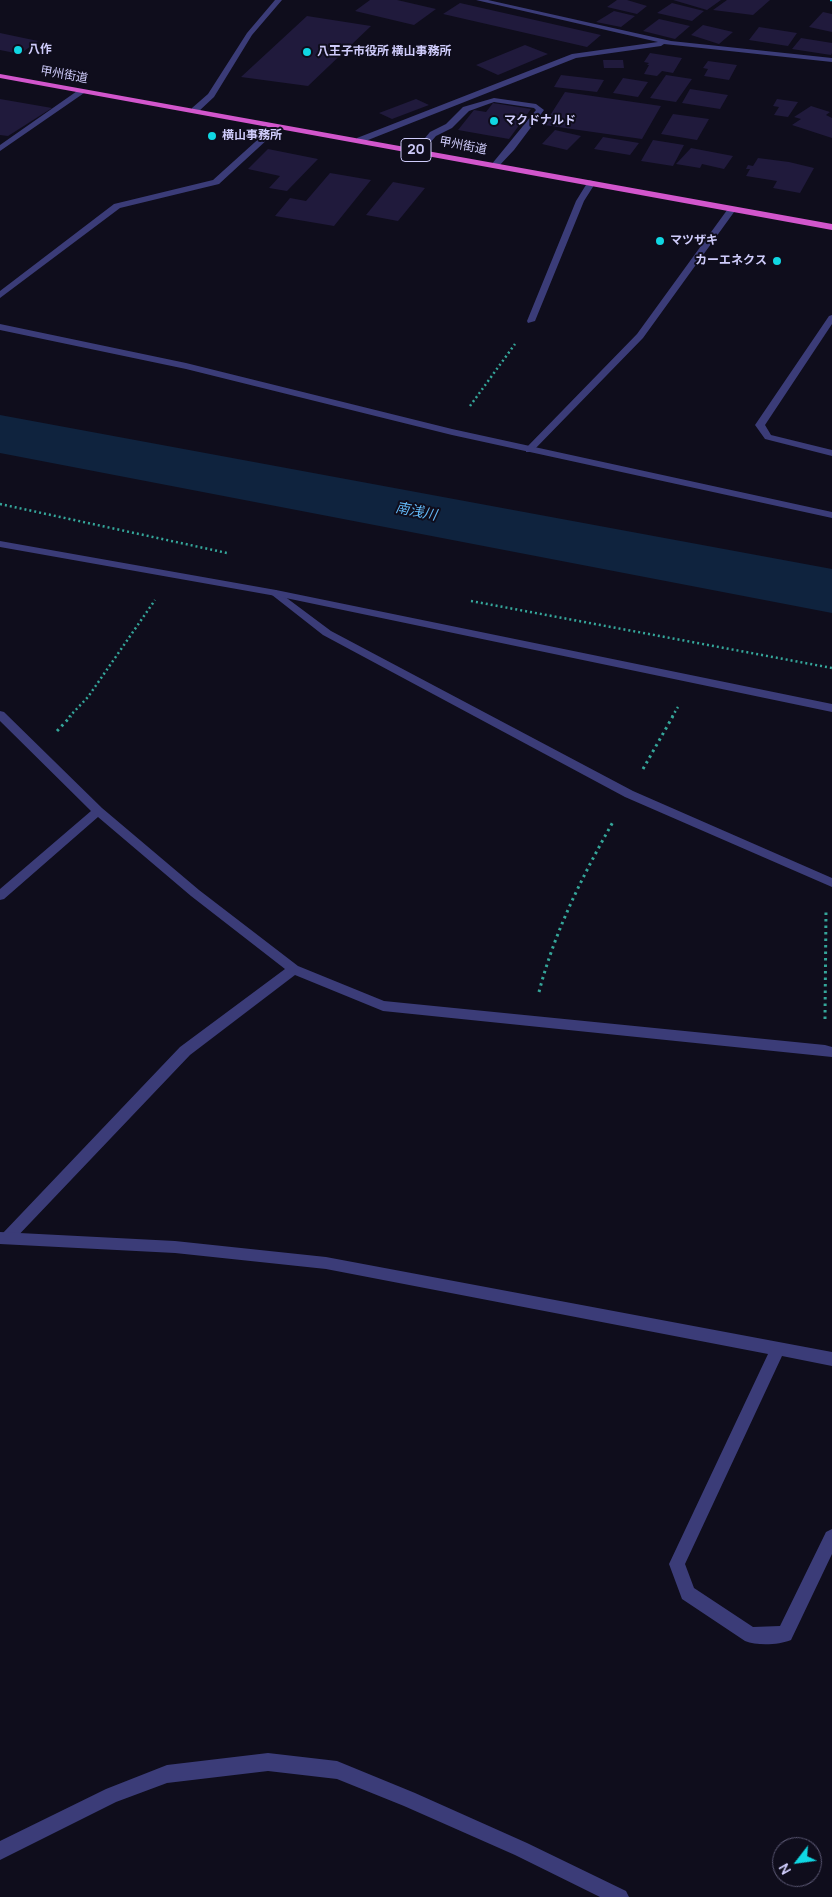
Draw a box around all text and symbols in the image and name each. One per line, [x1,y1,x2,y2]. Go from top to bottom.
place label: 八作 [28,43,52,57]
marker: 八作 [12,44,24,56]
place label: 八王子市役所 横山事務所 [317,45,451,59]
marker: 八王子市役所 横山事務所 [301,46,313,58]
street label: 甲州街道 [39,64,89,86]
place label: マクドナルド [504,114,576,128]
marker: マクドナルド [488,115,500,127]
place label: 横山事務所 [222,129,282,143]
marker: 横山事務所 [206,130,218,142]
street label: 甲州街道 [438,134,488,158]
road number: 20 [401,138,431,162]
place label: マツザキ [670,234,718,248]
marker: マツザキ [654,235,666,247]
place label: カーエネクス [695,254,767,268]
marker: カーエネクス [771,255,783,267]
water label: 南浅川 [394,500,438,524]
north arrow [772,1837,822,1887]
text: N [774,1860,795,1878]

